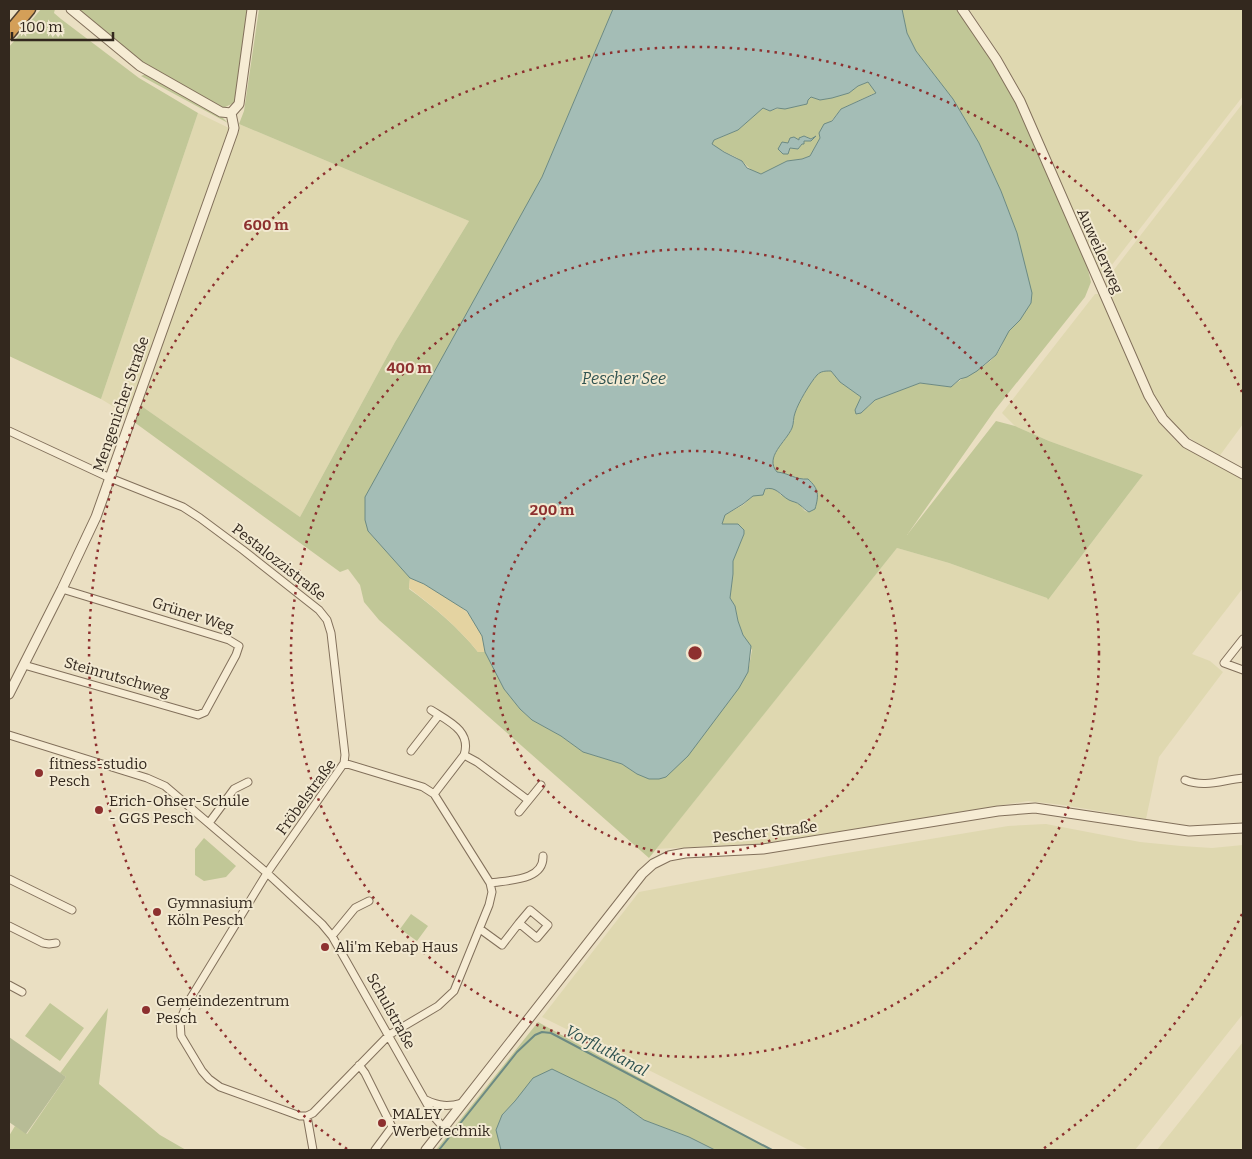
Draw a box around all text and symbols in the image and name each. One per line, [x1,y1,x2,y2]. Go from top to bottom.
scale bar [12,10,114,42]
text: 100 m [20,18,63,36]
street label: Auweilerweg [1073,206,1127,296]
text: 600 m [244,216,289,234]
street label: Mengenicher Straße [89,334,153,474]
text: 400 m [386,359,432,377]
water label: Pescher See [582,369,666,388]
text: 200 m [530,501,575,519]
street label: Pestalozzistraße [228,520,330,604]
street label: Grüner Weg [150,593,236,637]
centre of rings [686,644,704,662]
street label: Steinrutschweg [62,653,172,701]
place label: fitness-studio Pesch [49,755,147,790]
street label: Fröbelstraße [273,756,339,838]
marker: fitness-studio Pesch [33,767,45,779]
place label: Erich-Ohser-Schule - GGS Pesch [109,792,249,827]
marker: Erich-Ohser-Schule - GGS Pesch [93,804,105,816]
street label: Pescher Straße [712,818,818,846]
place label: Gymnasium Köln Pesch [167,894,254,929]
marker: Gymnasium Köln Pesch [151,906,163,918]
place label: Ali'm Kebap Haus [335,938,458,956]
marker: Ali'm Kebap Haus [319,941,331,953]
street label: Schulstraße [363,970,419,1052]
place label: Gemeindezentrum Pesch [156,992,290,1027]
marker: Gemeindezentrum Pesch [140,1004,152,1016]
water label: Vorflutkanal [562,1021,651,1080]
place label: MALEY Werbetechnik [392,1105,491,1140]
marker: MALEY Werbetechnik [376,1117,388,1129]

